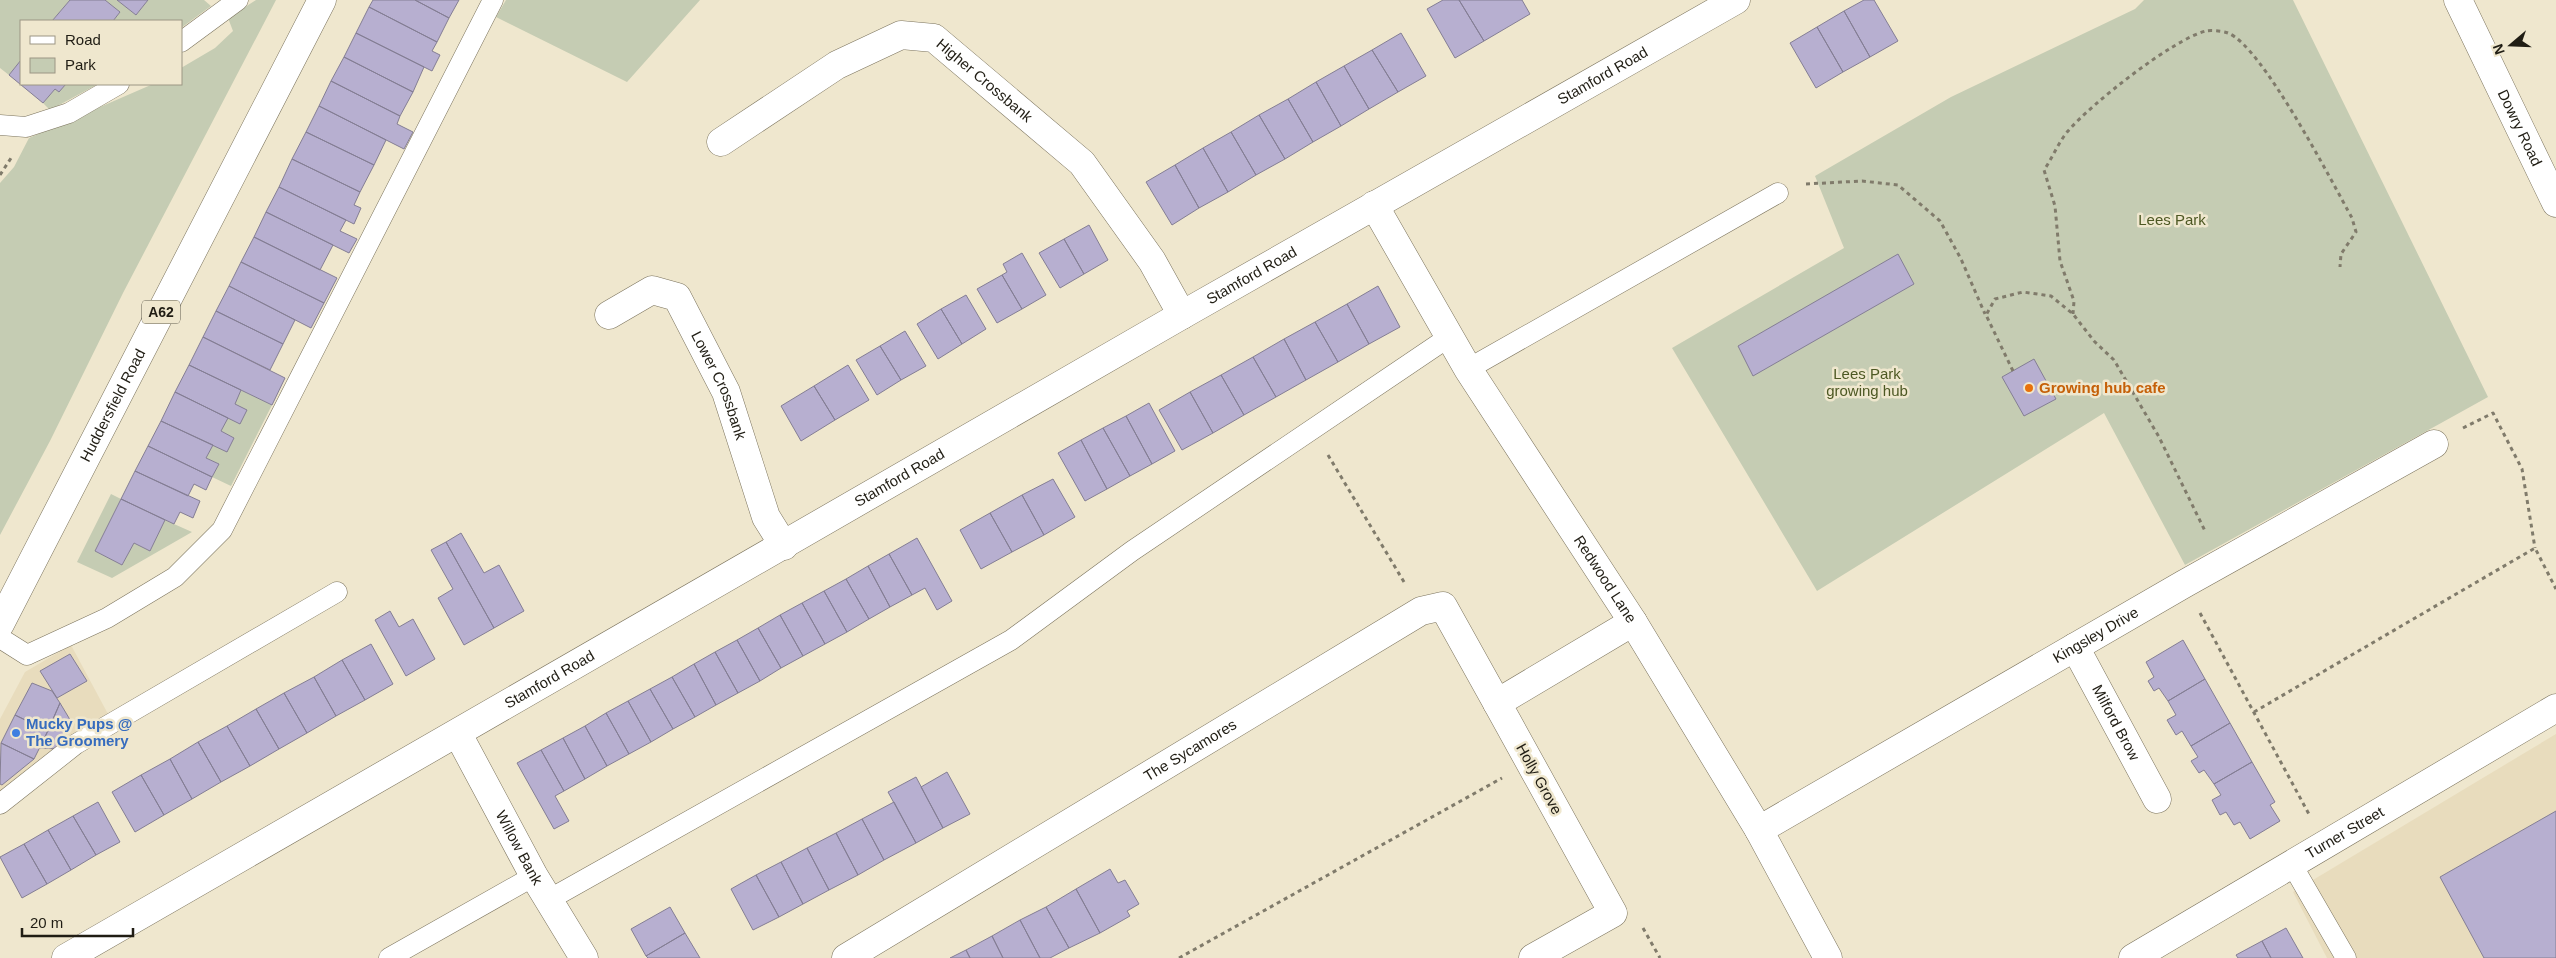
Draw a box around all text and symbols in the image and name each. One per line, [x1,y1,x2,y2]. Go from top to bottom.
legend [20,20,182,85]
north arrow [2486,20,2536,70]
text: Road [65,31,101,48]
street label: Higher Crossbank [933,35,1036,126]
text: N [2489,42,2508,57]
street label: Stamford Road [1554,43,1651,108]
text: Park [65,56,96,73]
street label: Dowry Road [2495,87,2546,169]
park label: Lees Park [2138,211,2206,228]
street label: Stamford Road [1203,243,1299,307]
road number: A62 [142,300,180,324]
street label: Lower Crossbank [688,328,750,442]
street label: Huddersfield Road [76,346,148,464]
park label: Lees Park growing hub [1826,365,1908,399]
place label: Growing hub cafe [2039,379,2166,396]
marker: Growing hub cafe [2023,382,2035,394]
street label: Stamford Road [851,445,947,510]
street label: Redwood Lane [1571,532,1640,626]
street label: Kingsley Drive [2050,603,2141,666]
street label: Stamford Road [501,646,597,712]
street label: Milford Brow [2089,682,2144,763]
place label: Mucky Pups @ The Groomery [26,715,132,749]
street label: The Sycamores [1141,715,1239,784]
marker: Mucky Pups @ The Groomery [10,727,22,739]
street label: Holly Grove [1513,740,1566,817]
street label: Turner Street [2302,802,2387,862]
street label: Willow Bank [493,807,547,888]
scale bar [22,906,134,938]
text: 20 m [30,914,63,931]

